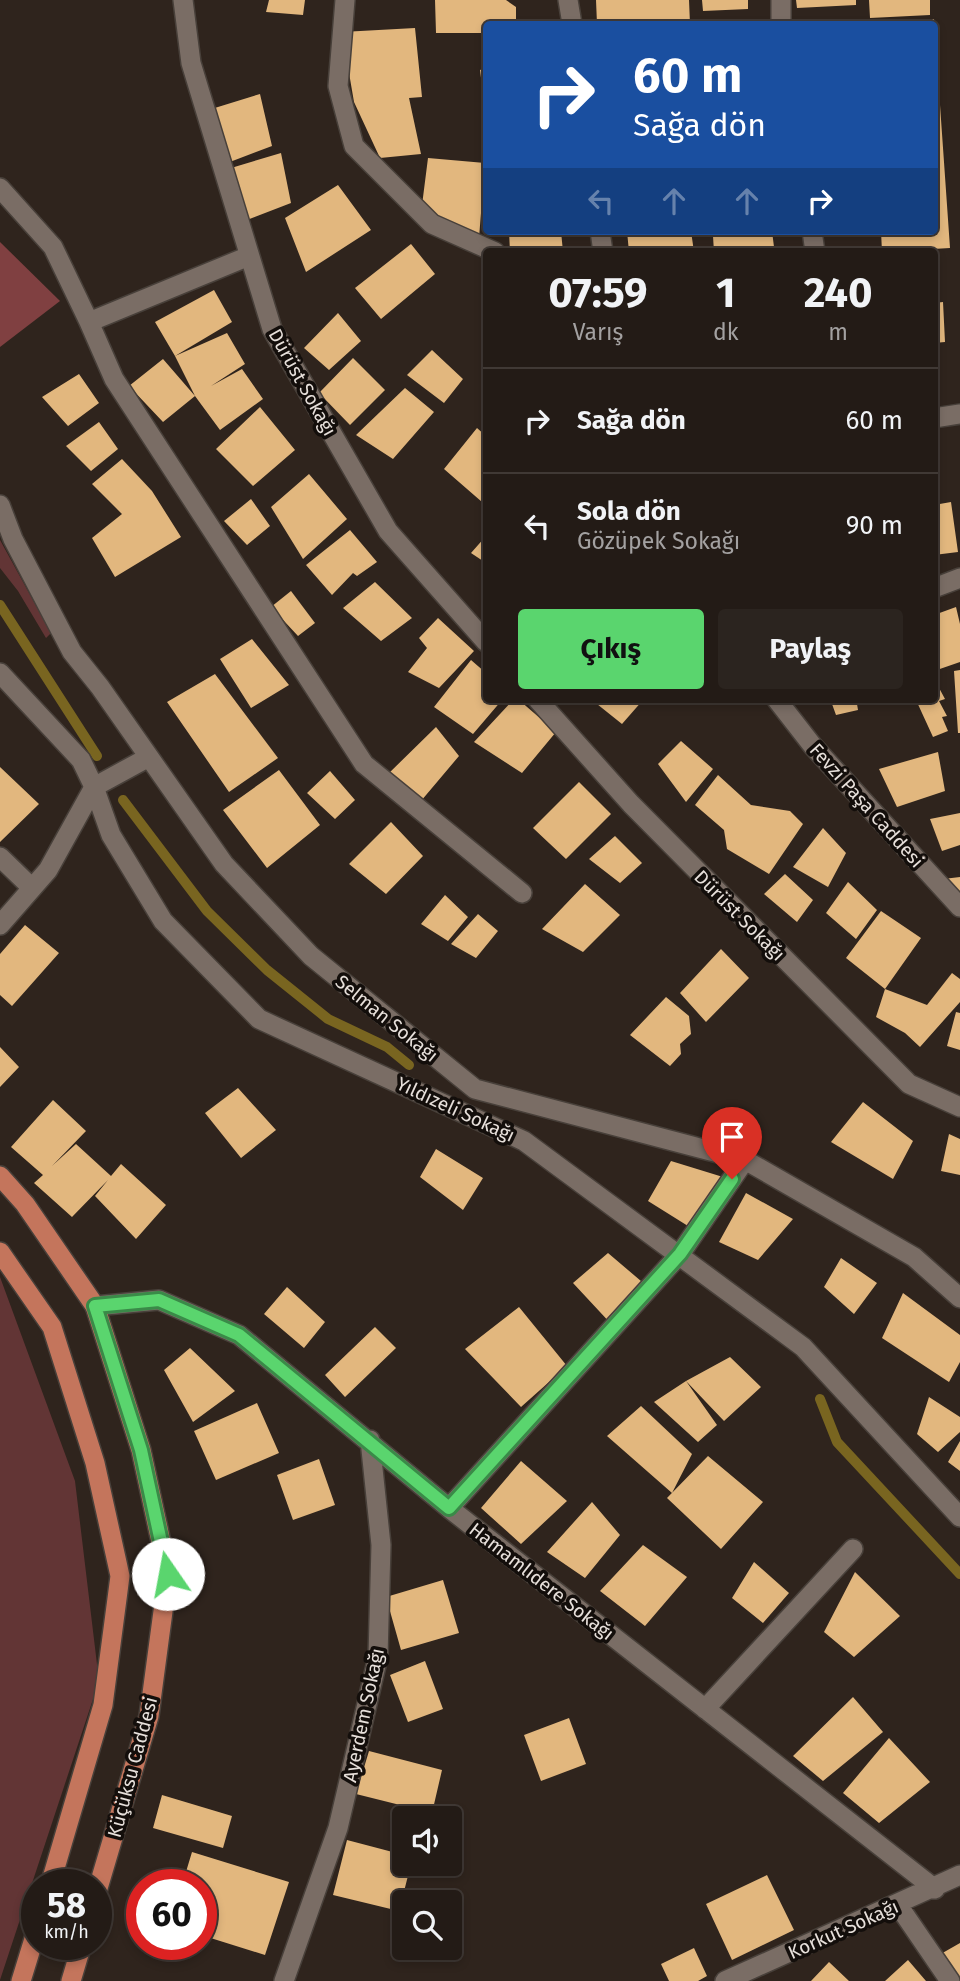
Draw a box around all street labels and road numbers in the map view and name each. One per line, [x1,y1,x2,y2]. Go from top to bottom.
street label: Dürüst Sokağı [264,325,341,440]
street label: Fevzi Paşa Caddesi [805,738,928,872]
street label: Dürüst Sokağı [690,865,790,965]
street label: Selman Sokağı [331,970,443,1067]
street label: Yıldızeli Sokağı [393,1072,519,1147]
street label: Hamamlıdere Sokağı [465,1518,619,1645]
street label: Ayerdem Sokağı [338,1646,389,1784]
street label: Küçüksu Caddesi [103,1694,162,1840]
street label: Korkut Sokağı [785,1895,902,1964]

